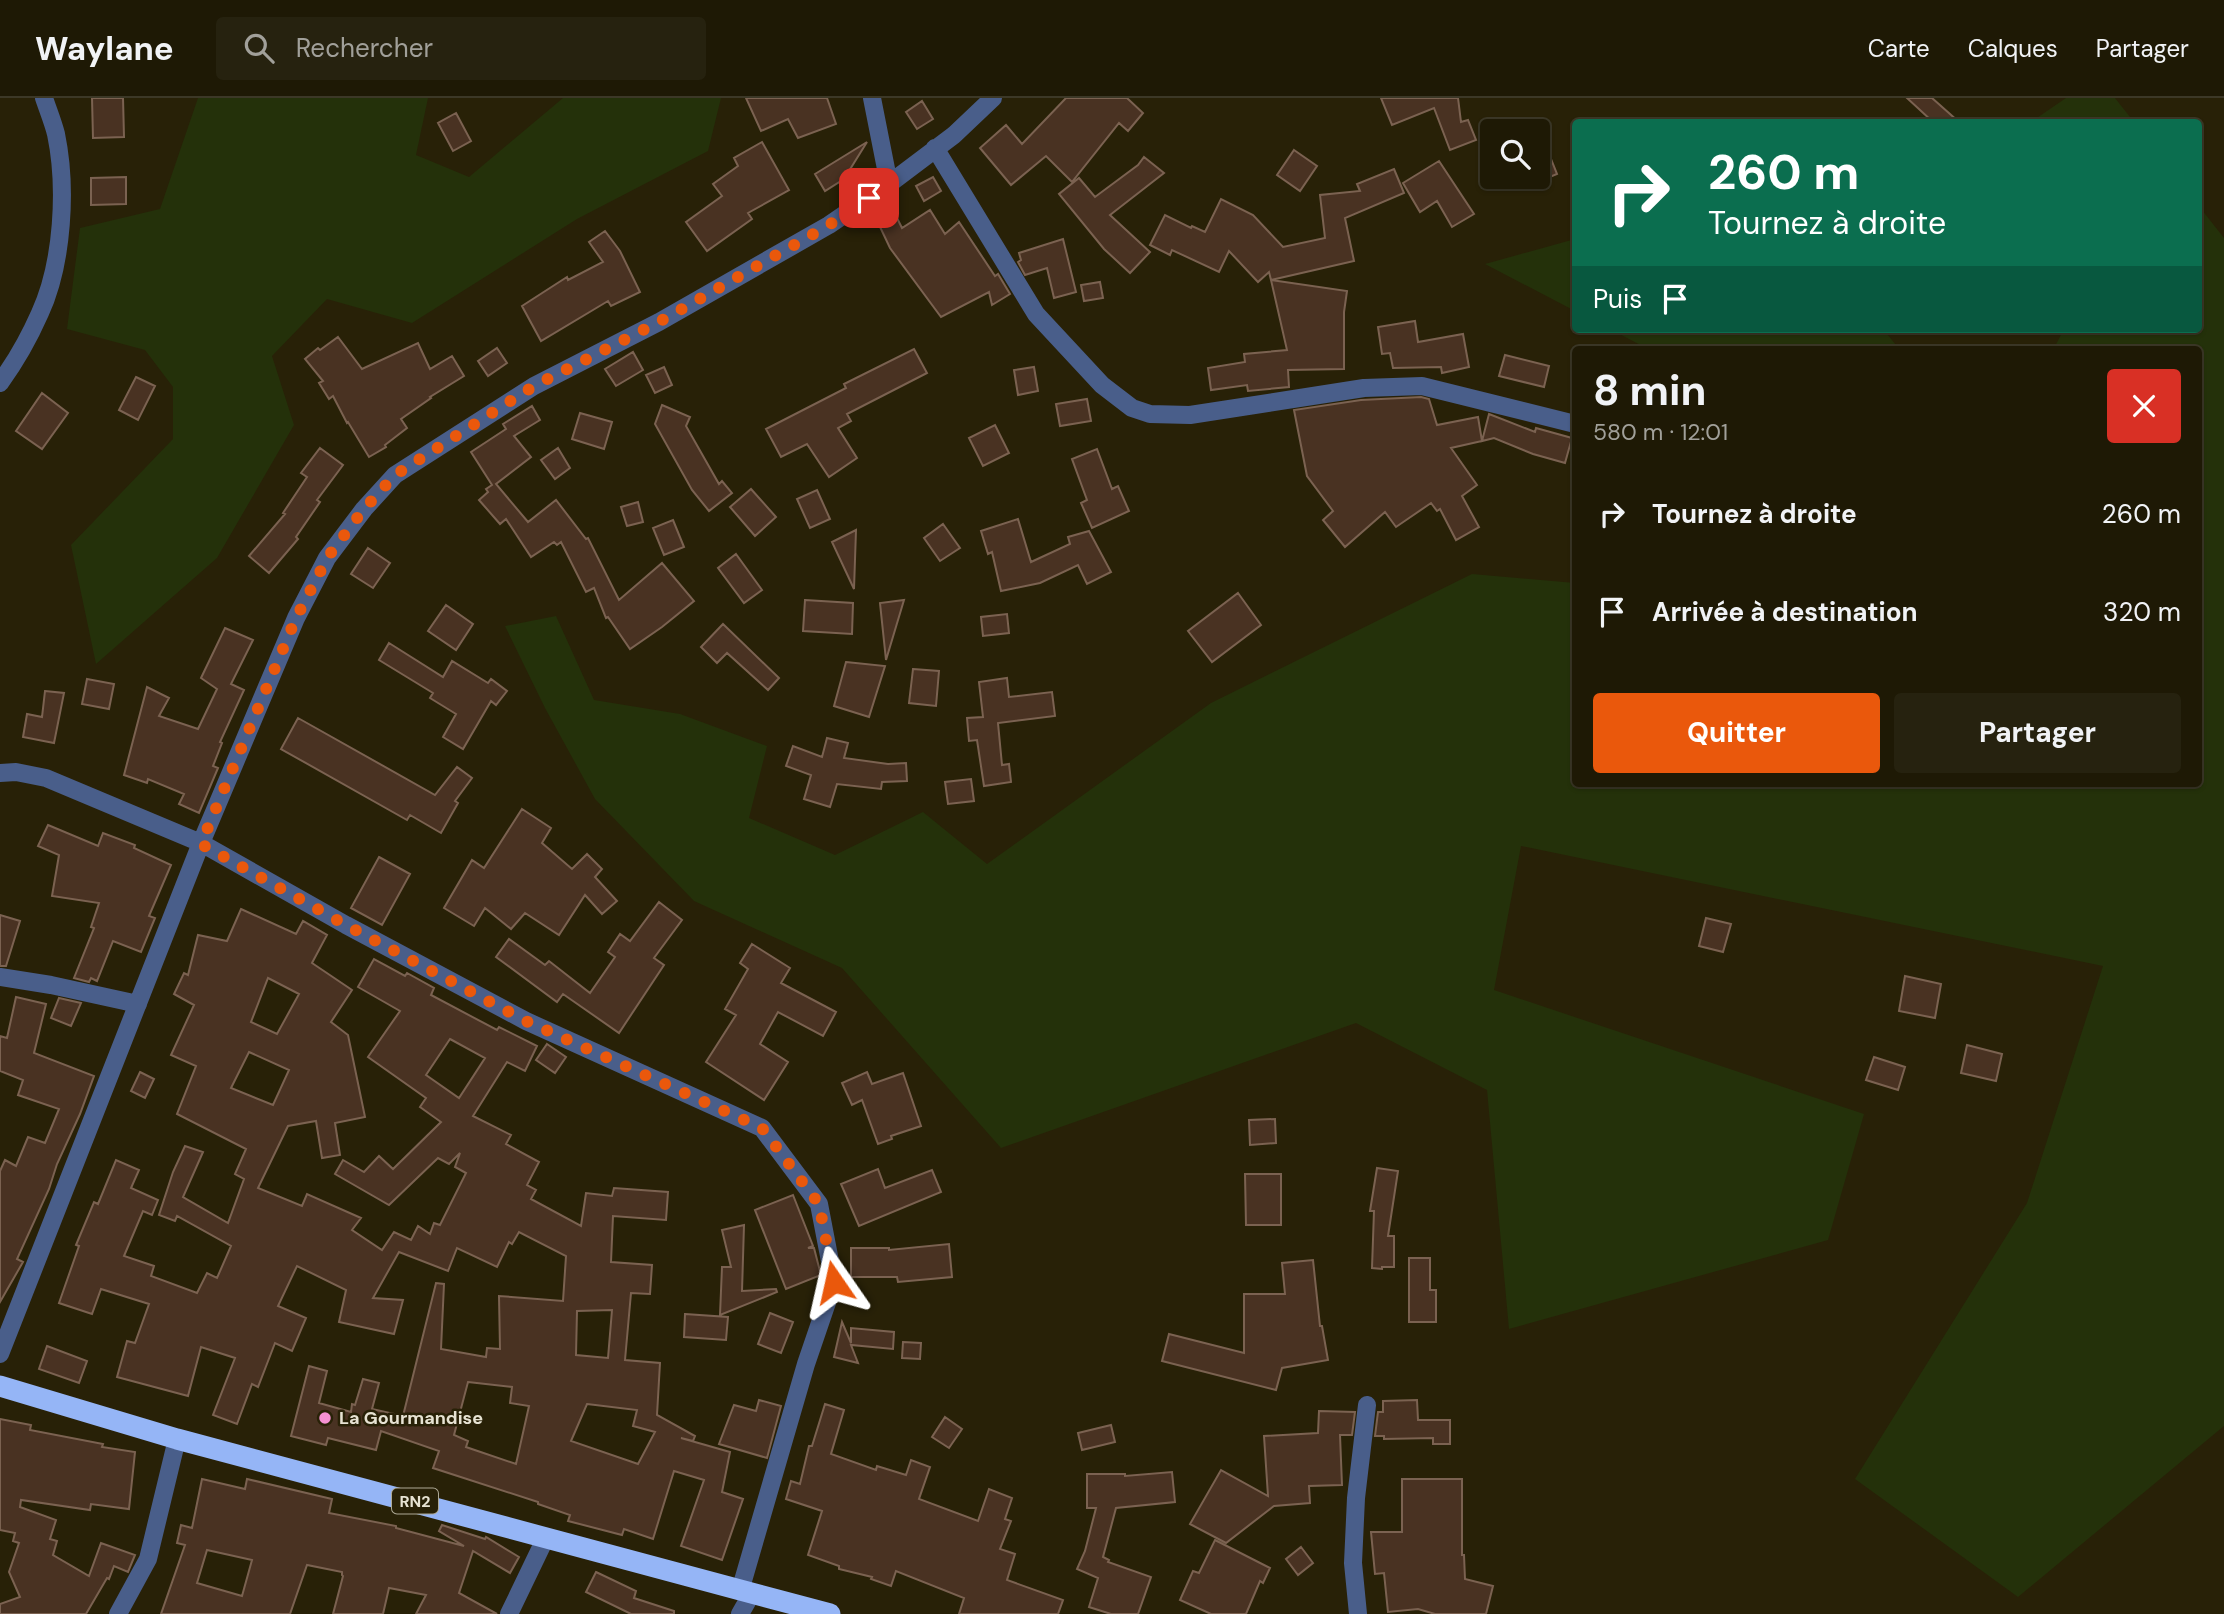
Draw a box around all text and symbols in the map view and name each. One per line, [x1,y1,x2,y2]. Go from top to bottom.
search box [216,17,706,80]
text: Waylane [35,27,174,70]
icon: search [240,29,278,67]
text: Rechercher [296,31,433,65]
text: Carte [1868,33,1930,64]
text: Calques [1968,33,2058,64]
text: Partager [2096,33,2189,64]
map controls [1480,119,1550,189]
button: search [1480,119,1550,189]
text: 260 m [1708,140,1859,204]
icon: right [1593,147,1684,238]
pin [839,168,899,228]
icon: arrive [850,179,888,217]
text: Tournez à droite [1708,202,1946,244]
icon: arrive [1656,280,1694,318]
text: Puis [1593,282,1642,316]
text: 8 min [1593,363,1706,418]
button: close [2107,369,2181,443]
text: 580 m · 12:01 [1593,417,1728,447]
icon: right [1593,495,1631,533]
text: Tournez à droite [1652,497,1857,531]
text: 260 m [2102,497,2181,531]
icon: arrive [1593,593,1631,631]
text: Arrivée à destination [1652,595,1918,629]
text: 320 m [2103,595,2181,629]
button: Quitter [1593,693,1880,773]
button: Partager [1894,693,2181,773]
position arrow [797,1245,871,1319]
place label: La Gourmandise [339,1406,483,1430]
marker: La Gourmandise [317,1410,333,1426]
road number: RN2 [392,1488,438,1513]

